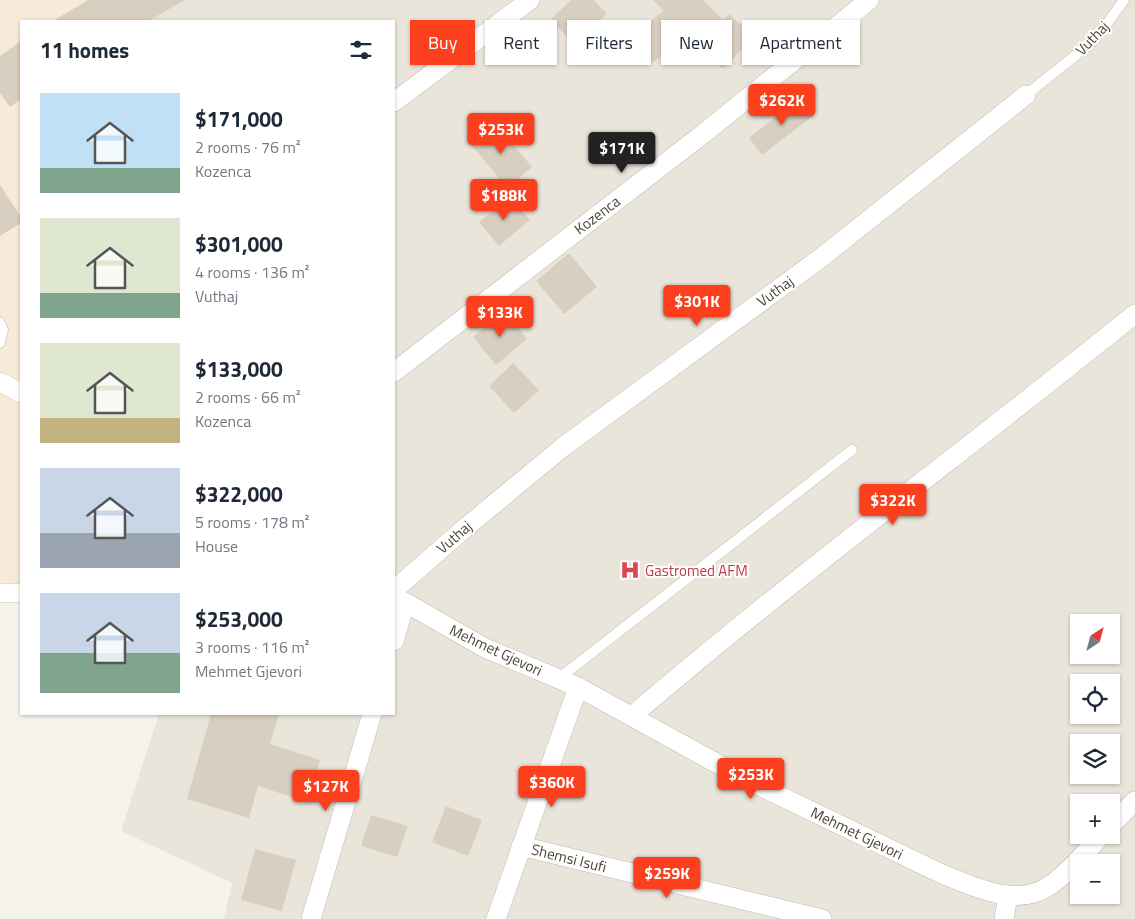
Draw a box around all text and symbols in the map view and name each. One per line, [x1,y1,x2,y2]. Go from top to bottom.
street label: Vuthaj [1070,15,1114,61]
chip: Buy [410,20,475,65]
chip: Rent [485,20,557,65]
chip: Filters [567,20,651,65]
chip: New [661,20,732,65]
chip: Apartment [742,20,860,65]
text: 11 homes [40,34,129,66]
icon: filters [347,36,375,64]
pin: $262K [747,84,817,126]
text: $262K [759,88,805,112]
text: $171,000 [195,103,283,135]
pin: $253K [466,112,536,155]
icon: home [80,113,140,173]
text: $253K [478,117,524,141]
pin: $171K [587,132,657,174]
text: 2 rooms · 76 m² [195,135,300,159]
text: $171K [599,136,645,160]
text: Kozenca [195,159,251,183]
pin: $188K [469,178,539,221]
text: $188K [481,183,527,207]
street label: Kozenca [569,190,625,240]
text: $301,000 [195,228,283,260]
icon: home [80,238,140,298]
text: 4 rooms · 136 m² [195,260,309,284]
street label: Vuthaj [752,270,798,312]
text: Vuthaj [195,284,238,308]
pin: $301K [662,284,732,327]
text: $301K [674,289,720,313]
pin: $133K [465,296,535,338]
text: $133K [477,300,523,324]
text: $133,000 [195,353,283,385]
icon: home [80,363,140,423]
text: 2 rooms · 66 m² [195,385,300,409]
text: Kozenca [195,409,251,433]
text: $322,000 [195,478,283,510]
pin: $322K [858,484,928,526]
icon: home [80,488,140,548]
text: $322K [870,488,916,512]
text: 5 rooms · 178 m² [195,510,309,534]
street label: Vuthaj [431,515,477,559]
text: House [195,534,238,558]
hospital icon: Gastromed AFM [619,559,641,581]
place label: Gastromed AFM [645,559,748,582]
text: $253,000 [195,603,283,635]
icon: home [80,613,140,673]
north arrow [1070,614,1120,664]
map controls [1070,614,1120,904]
street label: Mehmet Gjevori [446,618,546,682]
text: 3 rooms · 116 m² [195,635,309,659]
text: Mehmet Gjevori [195,659,302,683]
button: locate [1070,674,1120,724]
button: layers [1070,734,1120,784]
pin: $253K [716,758,786,800]
text: $253K [728,762,774,786]
pin: $360K [517,766,587,808]
pin: $127K [291,770,361,812]
text: $360K [529,770,575,794]
text: $127K [303,774,349,798]
button: + [1070,794,1120,844]
street label: Mehmet Gjevori [807,801,907,865]
street label: Shemsi Isufi [529,838,609,878]
button: − [1070,854,1120,904]
pin: $259K [632,856,702,899]
text: $259K [644,861,690,885]

